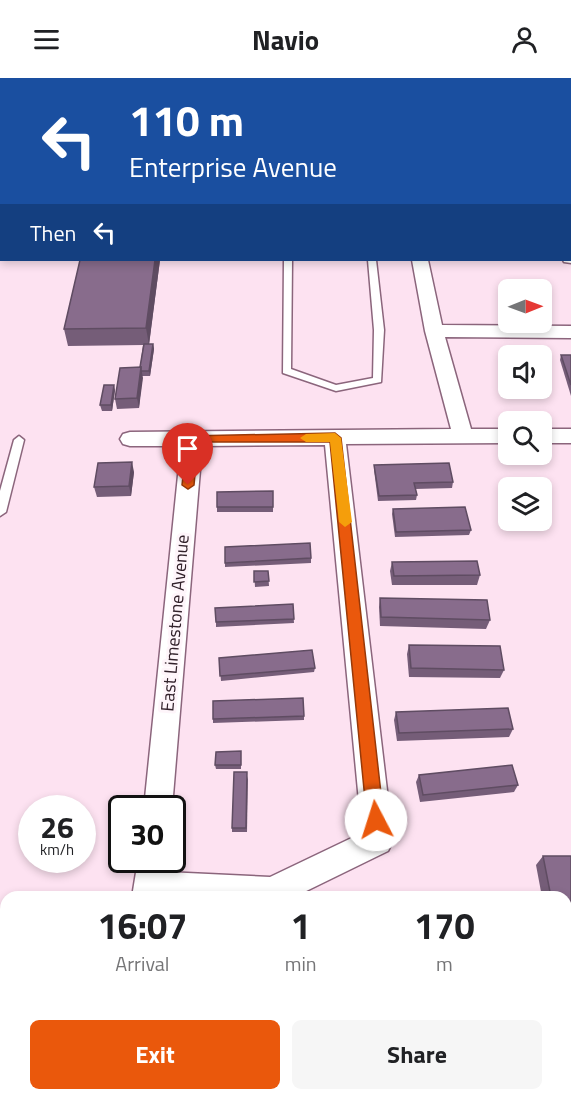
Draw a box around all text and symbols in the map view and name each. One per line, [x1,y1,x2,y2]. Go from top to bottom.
text: Navio [252,19,319,60]
icon: menu [30,23,63,56]
icon: person [508,23,541,56]
text: 110 m [129,88,244,152]
icon: left [30,102,108,180]
text: Enterprise Avenue [129,146,337,187]
text: Then [30,216,76,250]
icon: left [88,216,121,249]
north arrow [498,279,552,333]
map controls [498,279,552,531]
button: sound [498,345,552,399]
button: search [498,411,552,465]
pin [162,423,213,485]
icon: arrive [171,432,204,465]
button: layers [498,477,552,531]
street label: East Limestone Avenue [153,533,196,713]
position arrow [344,788,408,852]
speed limit sign: 30 [108,795,186,873]
text: 26 [40,804,74,850]
text: km/h [40,838,74,861]
text: 16:07 [97,898,187,953]
text: 1 [291,898,311,953]
text: 170 [414,898,475,953]
text: Arrival [115,948,170,979]
text: min [285,948,317,979]
text: m [436,948,453,979]
button: Exit [30,1020,280,1089]
button: Share [292,1020,542,1089]

